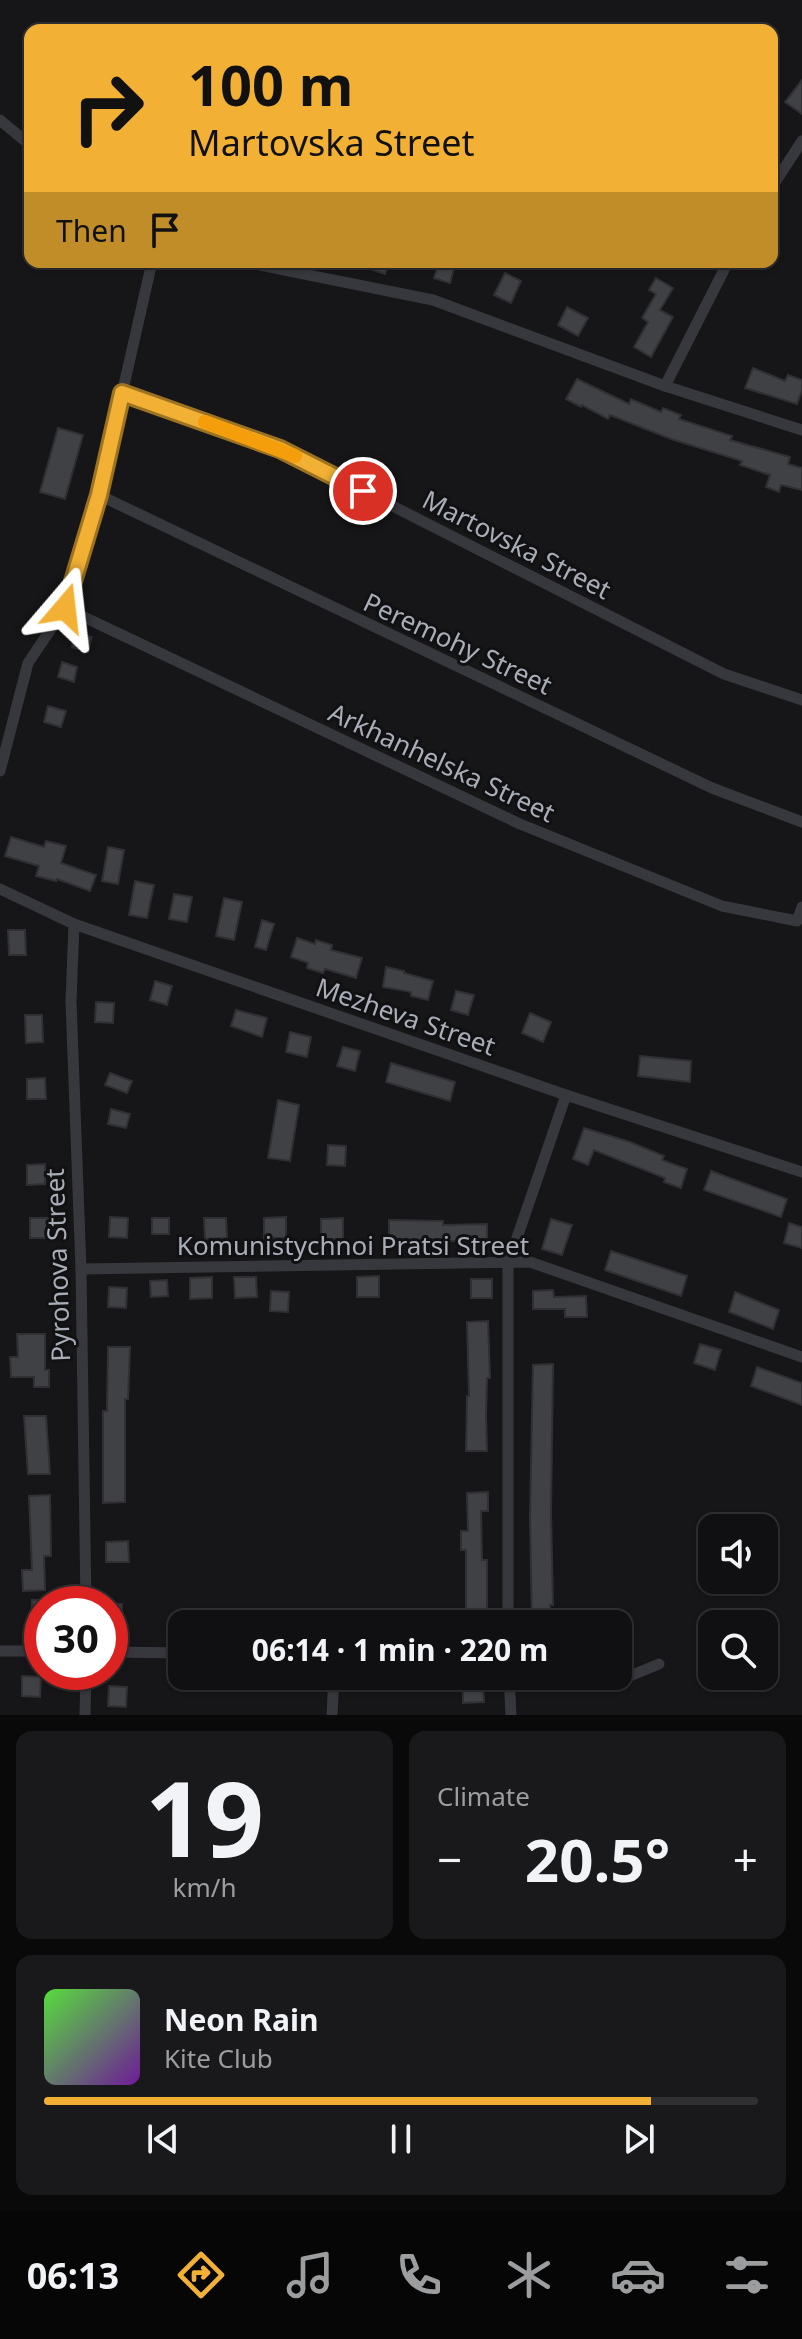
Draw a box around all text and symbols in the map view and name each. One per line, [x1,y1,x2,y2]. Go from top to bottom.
text: 100 m [188,46,353,122]
icon: right [56,56,160,160]
text: Martovska Street [188,118,475,167]
icon: arrive [143,208,187,252]
text: Then [56,210,127,251]
pin [329,457,397,525]
icon: arrive [341,469,385,513]
street label: Martovska Street [417,481,617,607]
position arrow [23,566,107,650]
street label: Peremohy Street [358,584,558,702]
street label: Arkhanhelska Street [323,694,561,830]
street label: Mezheva Street [311,968,501,1064]
street label: Pyrohova Street [36,1168,78,1362]
street label: Komunistychnoi Pratsi Street [177,1227,529,1263]
map controls [698,1514,778,1690]
button: sound [698,1514,778,1594]
speed limit sign: 30 [24,1586,128,1690]
button: search [698,1610,778,1690]
text: 06:14 · 1 min · 220 m [252,1629,548,1670]
text: 19 [145,1746,264,1887]
text: Climate [437,1778,530,1814]
text: 20.5° [525,1818,670,1900]
text: − [437,1829,462,1889]
text: + [733,1829,758,1889]
text: km/h [173,1869,236,1905]
text: Neon Rain [164,1999,318,2040]
text: Kite Club [164,2040,273,2076]
icon: previous [141,2117,185,2161]
icon: pause [379,2117,423,2161]
icon: next [617,2117,661,2161]
icon: directions [173,2247,229,2303]
icon: music [282,2247,338,2303]
icon: phone [391,2247,447,2303]
icon: climate [501,2247,557,2303]
icon: car [610,2247,666,2303]
icon: filters [719,2247,775,2303]
text: 06:13 [27,2251,119,2300]

